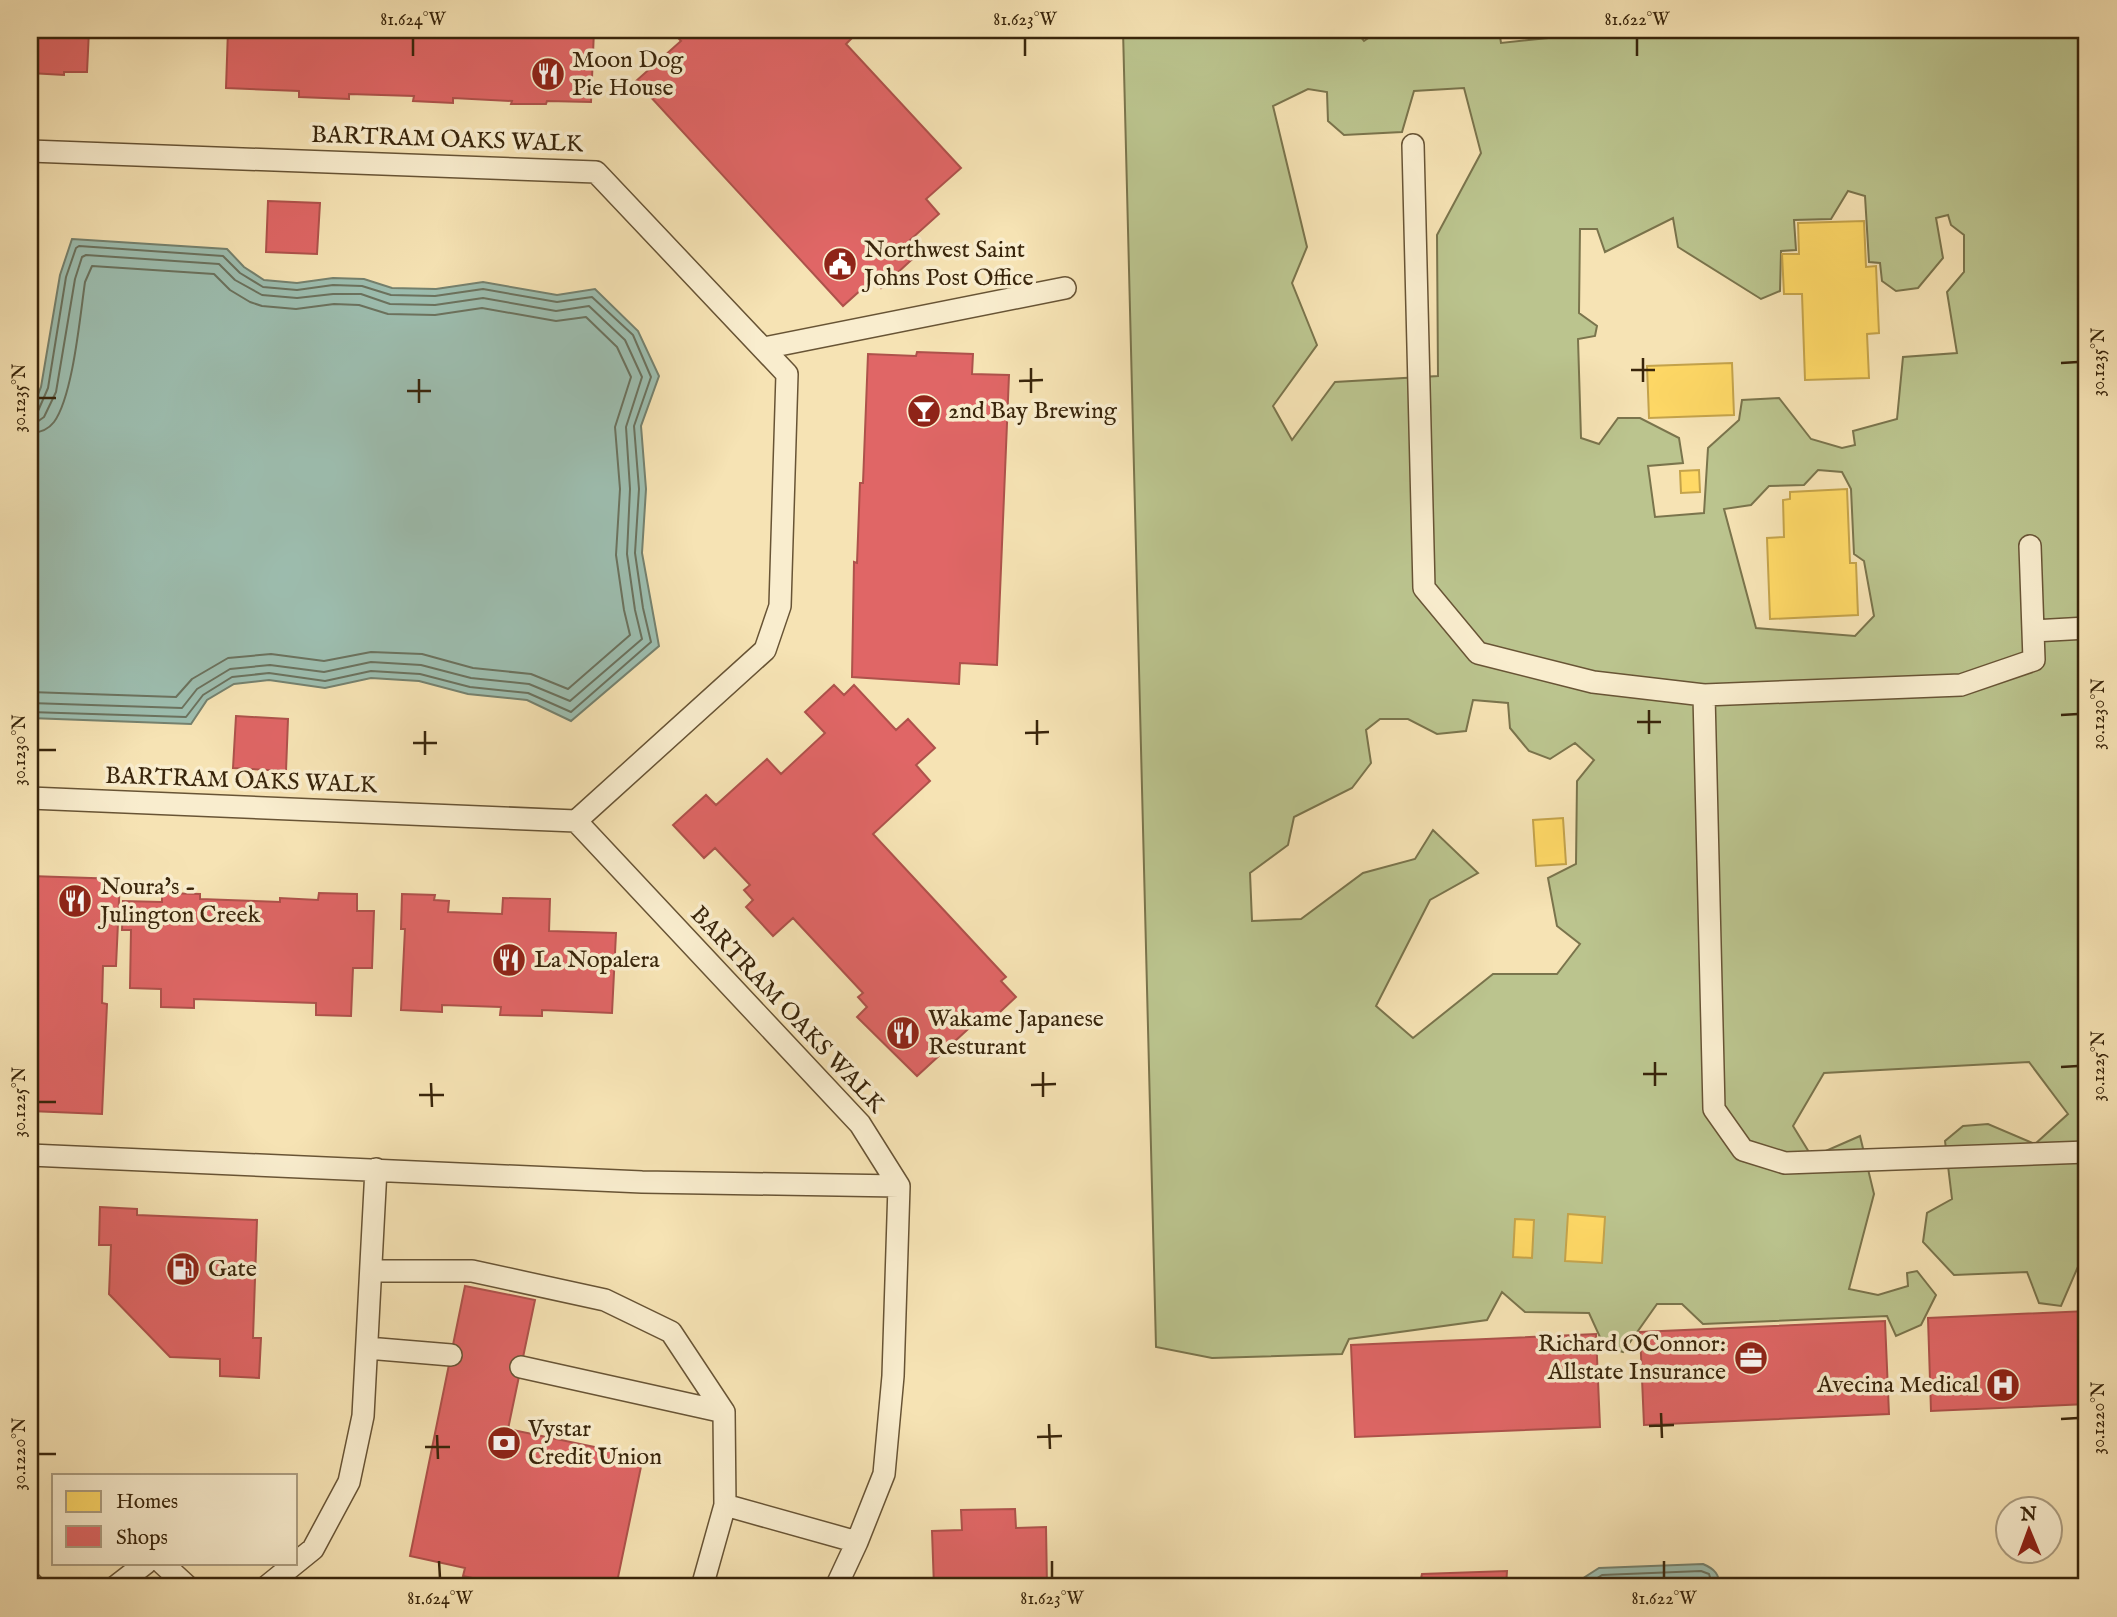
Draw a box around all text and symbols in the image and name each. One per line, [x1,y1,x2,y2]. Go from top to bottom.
text: 81.624°W [380,9,447,32]
text: 81.623°W [993,9,1057,32]
text: 81.622°W [1605,9,1670,32]
place label: Moon Dog Pie House [572,45,684,104]
restaurant icon: Moon Dog Pie House [529,55,567,93]
street label: BARTRAM OAKS WALK [310,120,584,160]
place label: Northwest Saint Johns Post Office [861,235,1033,294]
public building icon: Northwest Saint Johns Post Office [821,245,859,283]
text: 30.1235°N [2088,327,2111,397]
text: 30.1235°N [9,363,32,433]
bar icon: 2nd Bay Brewing [905,392,943,430]
place label: 2nd Bay Brewing [948,396,1118,427]
text: 30.1230°N [2088,678,2111,750]
text: 30.1230°N [9,714,32,786]
street label: BARTRAM OAKS WALK [104,761,378,801]
place label: Noura's - Julington Creek [97,872,260,931]
restaurant icon: Noura's - Julington Creek [56,882,94,920]
street label: BARTRAM OAKS WALK [683,900,892,1121]
restaurant icon: La Nopalera [490,941,528,979]
place label: La Nopalera [534,945,660,976]
place label: Wakame Japanese Resturant [928,1004,1104,1063]
restaurant icon: Wakame Japanese Resturant [884,1014,922,1052]
text: 30.1225°N [2088,1030,2111,1101]
text: 30.1225°N [9,1066,32,1137]
fuel station icon: Gate [164,1250,202,1288]
place label: Gate [208,1254,257,1285]
place label: Richard OConnor: Allstate Insurance [1538,1329,1726,1388]
office icon: Richard OConnor: Allstate Insurance [1732,1339,1770,1377]
hospital icon: Avecina Medical [1984,1366,2022,1404]
place label: Avecina Medical [1816,1370,1979,1401]
text: 30.1220°N [2088,1381,2111,1455]
place label: Vystar Credit Union [527,1414,662,1473]
text: 30.1220°N [9,1417,32,1491]
bank icon: Vystar Credit Union [485,1424,523,1462]
legend [52,1474,298,1564]
text: Homes [116,1489,178,1516]
north arrow [1994,1494,2064,1564]
text: N [2019,1503,2038,1527]
text: Shops [116,1525,168,1552]
text: 81.624°W [407,1588,474,1611]
text: 81.623°W [1020,1588,1084,1611]
text: 81.622°W [1632,1588,1697,1611]

